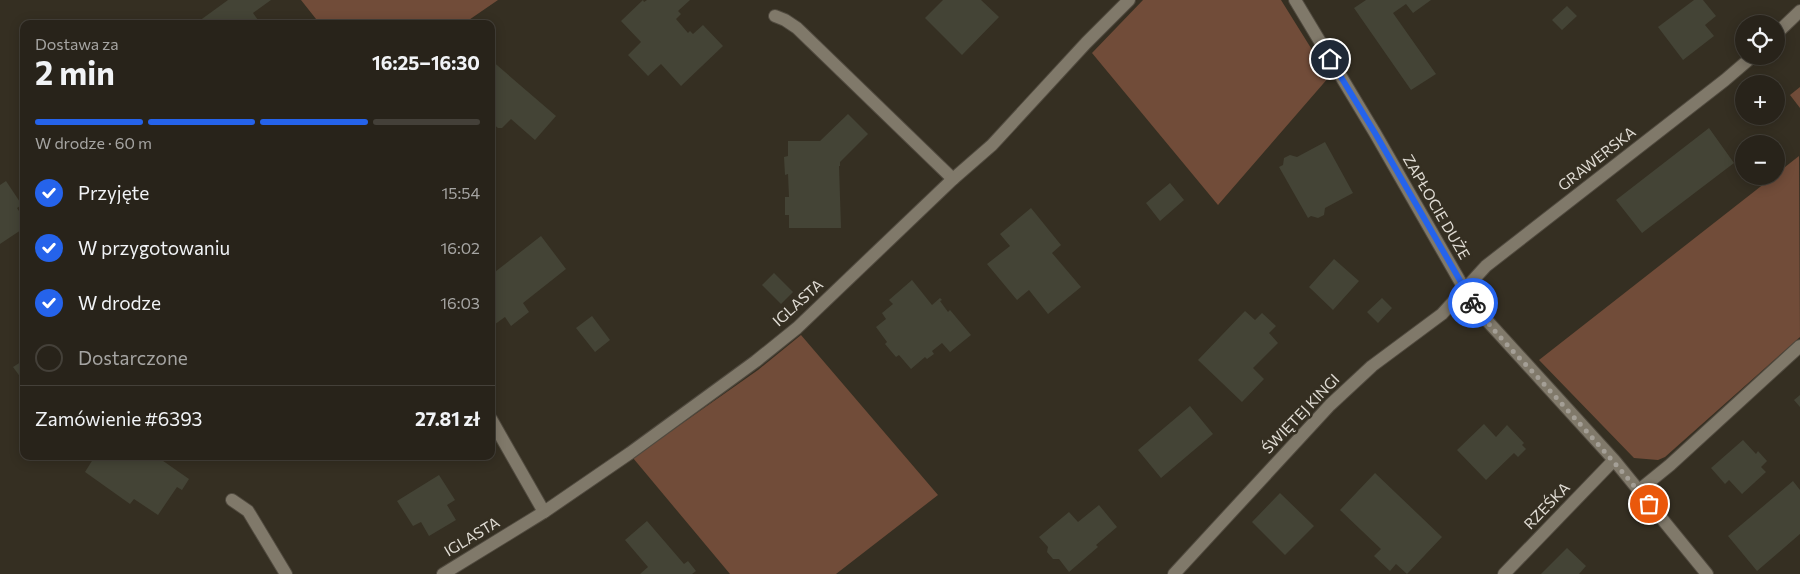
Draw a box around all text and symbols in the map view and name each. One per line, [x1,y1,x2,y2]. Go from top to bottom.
map controls [1735,15,1785,185]
button: locate [1735,15,1785,65]
text: Dostawa za [35,34,119,53]
pin [1309,38,1351,80]
icon: home [1316,45,1344,73]
text: 16:25–16:30 [372,51,480,74]
text: 2 min [35,52,115,92]
button: + [1735,75,1785,125]
street label: GRAWERSKA [1554,122,1639,194]
text: W drodze · 60 m [35,133,152,152]
button: − [1735,135,1785,185]
street label: ZAPŁOCIE DUŻE [1400,151,1474,262]
icon: check [35,179,63,207]
text: Przyjęte [78,181,149,204]
text: 15:54 [441,183,480,202]
icon: check [35,234,63,262]
text: W przygotowaniu [78,236,230,259]
text: 16:02 [440,238,480,257]
street label: IGLASTA [768,275,826,329]
courier [1448,278,1498,328]
icon: check [35,289,63,317]
icon: bike [1459,289,1487,317]
text: W drodze [78,291,161,314]
text: 16:03 [440,293,480,312]
text: Dostarczone [78,346,188,369]
street label: ŚWIĘTEJ KINGI [1257,369,1343,457]
text: Zamówienie #6393 [35,407,202,430]
text: 27.81 zł [415,407,480,430]
street label: RZEŚKA [1519,477,1573,533]
pin [1628,483,1670,525]
icon: bag [1635,490,1663,518]
street label: IGLASTA [441,513,502,560]

